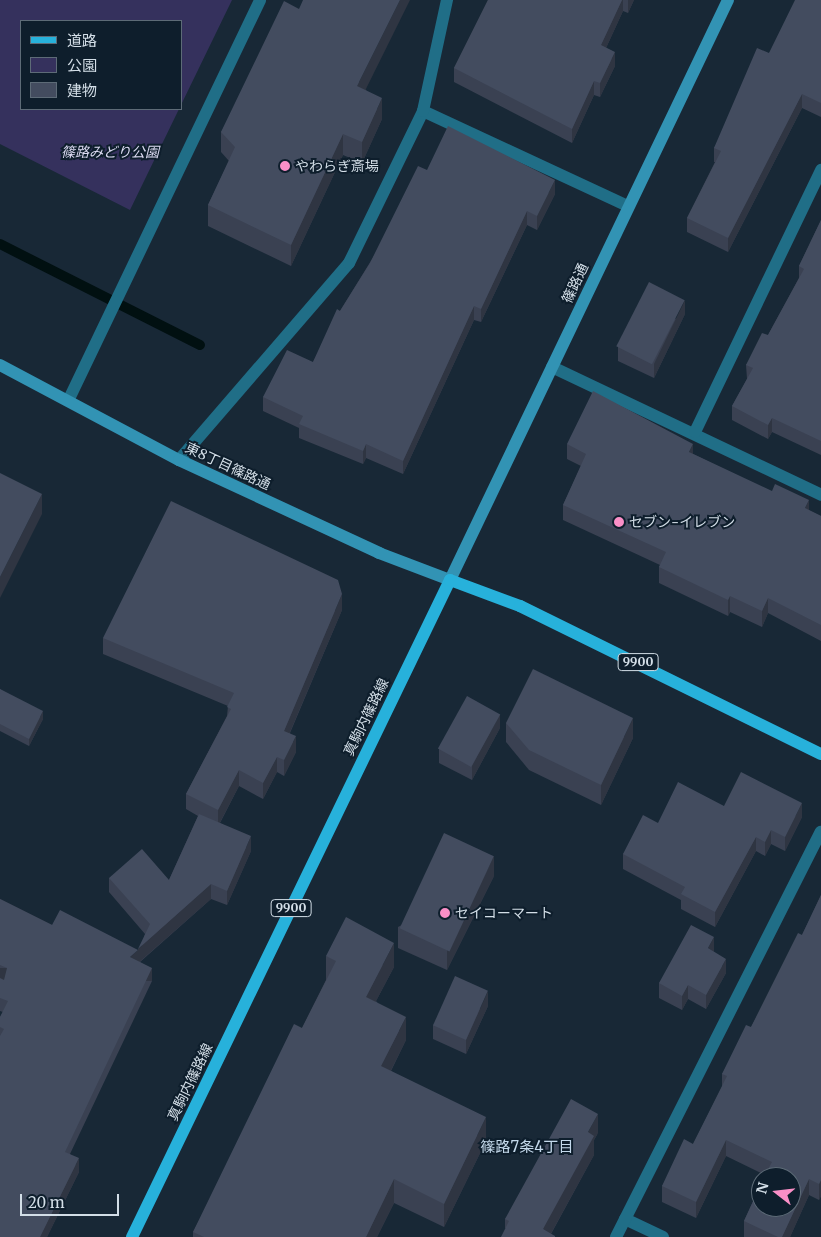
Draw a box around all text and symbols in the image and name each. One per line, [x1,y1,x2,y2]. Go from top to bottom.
legend [20,20,182,110]
text: 道路 [67,31,97,50]
text: 公園 [67,56,97,75]
text: 建物 [67,81,97,100]
park label: 篠路みどり公園 [61,144,159,160]
place label: やわらぎ斎場 [295,158,379,174]
marker: やわらぎ斎場 [279,160,291,172]
street label: 篠路通 [559,260,591,306]
street label: 東8丁目篠路通 [183,439,273,493]
place label: セブン-イレブン [629,514,735,530]
marker: セブン-イレブン [613,516,625,528]
road number: 9900 [617,652,659,672]
street label: 真駒内篠路線 [340,676,392,758]
road number: 9900 [270,898,312,918]
place label: セイコーマート [455,905,553,921]
marker: セイコーマート [439,907,451,919]
street label: 真駒内篠路線 [164,1041,216,1123]
district label: 篠路7条4丁目 [481,1138,573,1156]
north arrow [751,1167,801,1217]
text: N [752,1180,773,1196]
scale bar [22,1184,121,1216]
text: 20 m [28,1193,65,1212]

